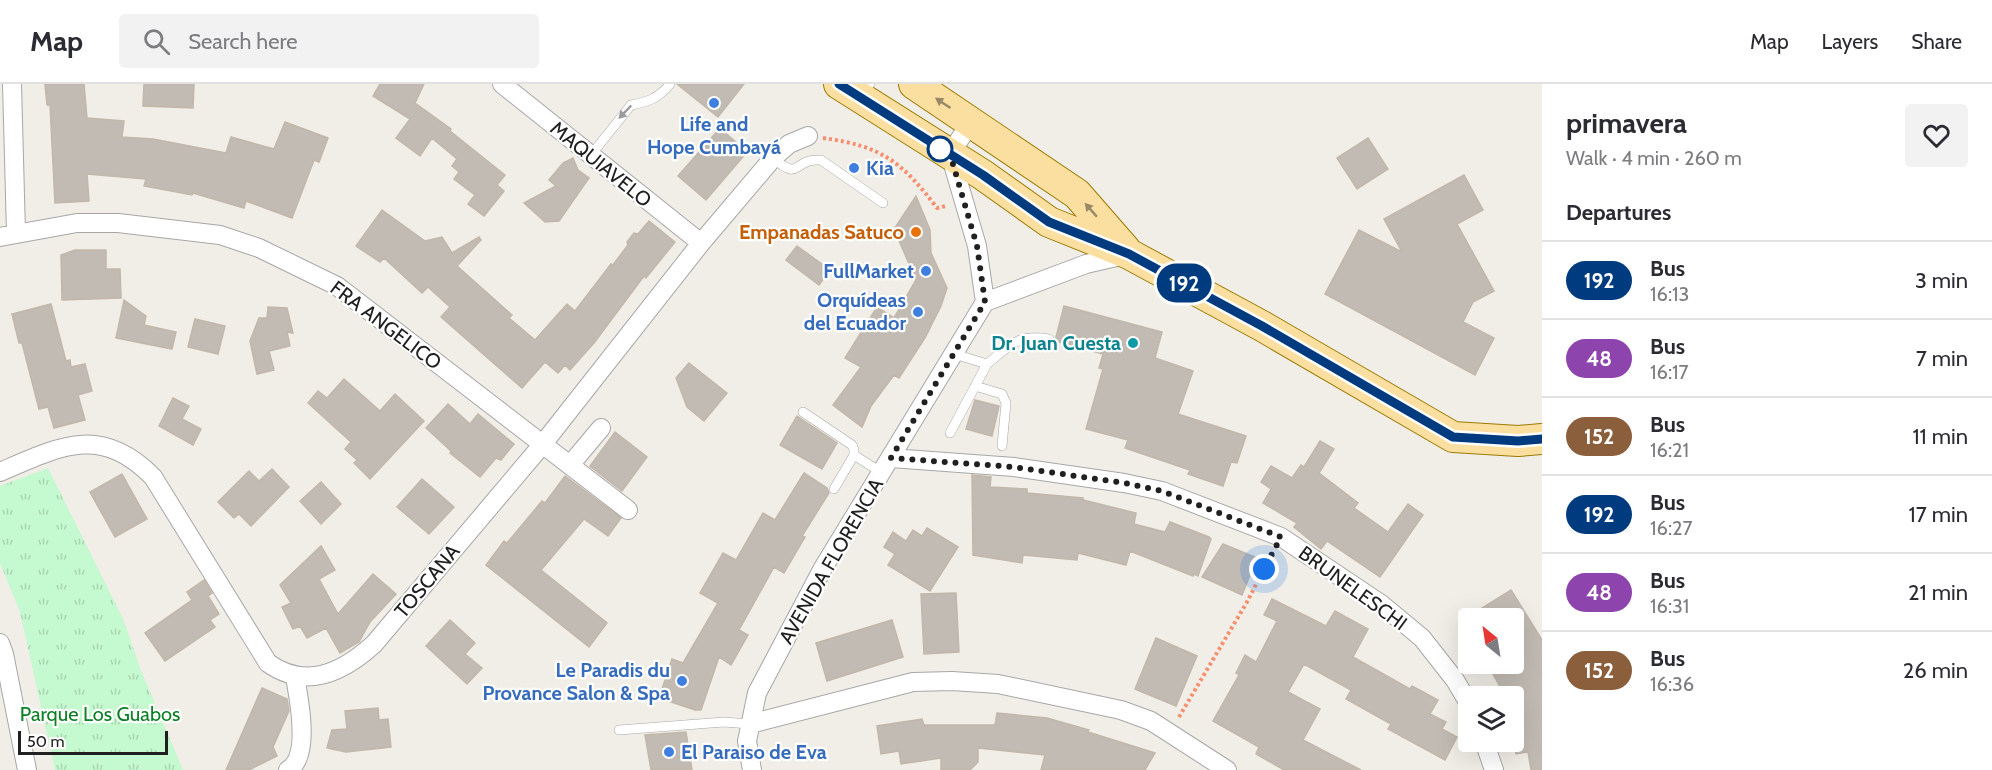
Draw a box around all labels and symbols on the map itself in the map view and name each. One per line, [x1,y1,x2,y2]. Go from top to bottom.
marker: Life and Hope Cumbayá [707,96,721,110]
one-way arrow [935,98,951,109]
one-way arrow [618,105,632,120]
place label: Life and Hope Cumbayá [647,112,781,159]
street label: MAQUIAVELO [546,116,656,212]
unlabelled marker [927,136,953,162]
place label: Kia [866,156,894,180]
marker: Kia [847,161,861,175]
one-way arrow [1085,203,1098,218]
place label: Empanadas Satuco [739,220,904,244]
marker: Empanadas Satuco [909,225,923,239]
place label: FullMarket [823,259,914,283]
marker: FullMarket [919,264,933,278]
line badge: 192 [1150,264,1218,302]
street label: FRA ANGELICO [326,275,446,375]
place label: Orquídeas del Ecuador [804,288,906,335]
marker: Orquídeas del Ecuador [911,305,925,319]
place label: Dr. Juan Cuesta [991,331,1121,355]
marker: Dr. Juan Cuesta [1126,336,1140,350]
street label: AVENIDA FLORENCIA [774,473,889,648]
street label: TOSCANA [389,539,465,623]
street label: BRUNELESCHI [1294,541,1412,635]
your location [1249,554,1279,584]
north arrow [1458,608,1524,674]
place label: Le Paradis du Provance Salon & Spa [482,658,670,705]
marker: Le Paradis du Provance Salon & Spa [675,674,689,688]
park label: Parque Los Guabos [20,702,180,726]
scale bar [18,728,168,756]
place label: El Paraiso de Eva [681,740,827,764]
marker: El Paraiso de Eva [662,745,676,759]

